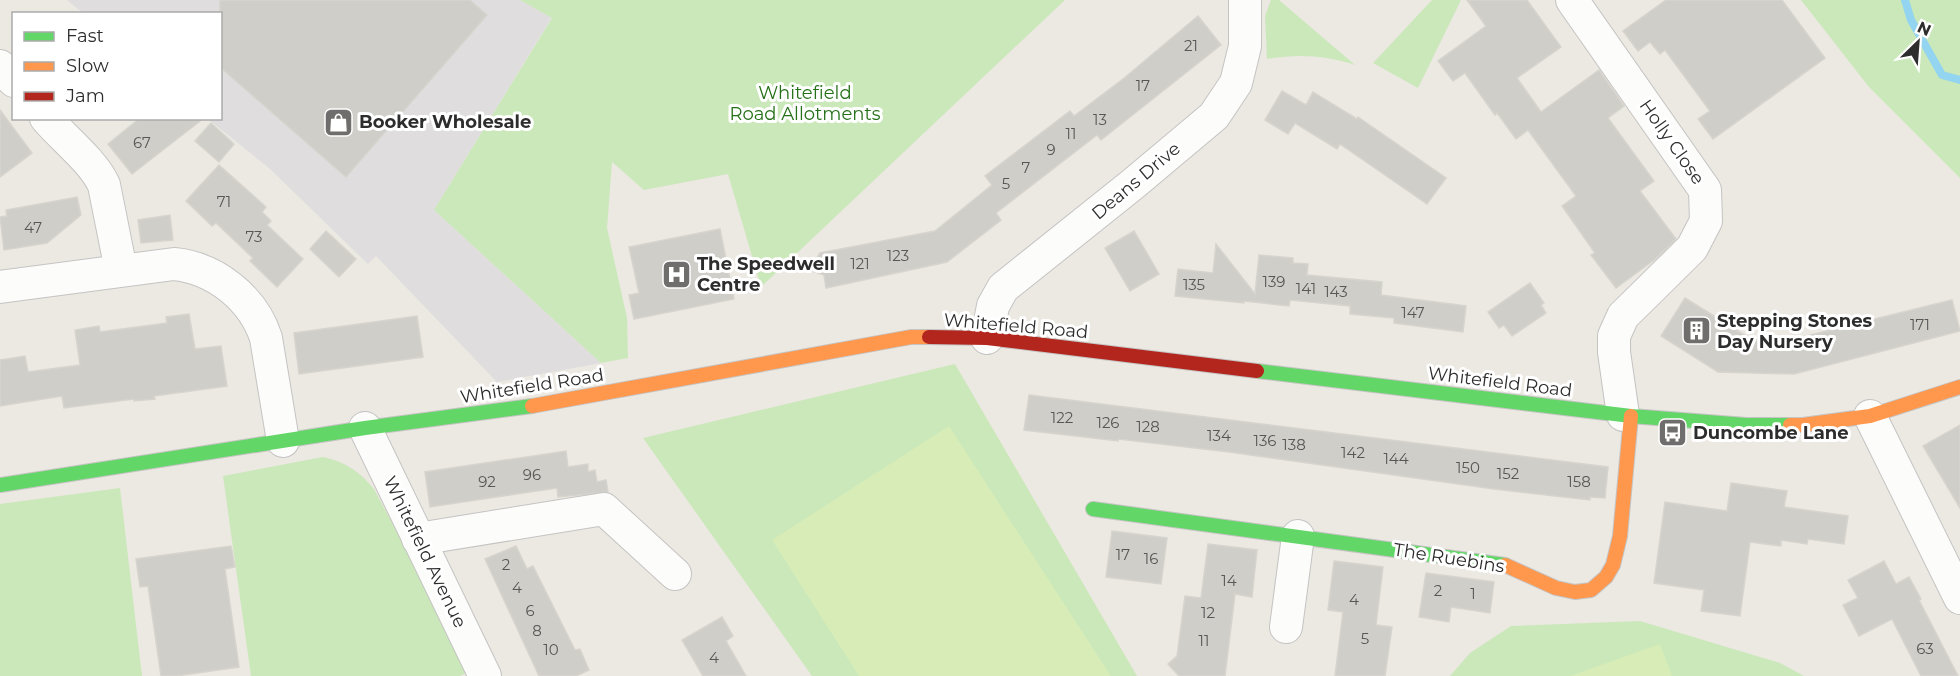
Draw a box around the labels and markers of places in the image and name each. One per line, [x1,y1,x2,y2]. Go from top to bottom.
shop icon: Booker Wholesale [322,106,354,138]
place label: Booker Wholesale [359,111,531,133]
place label: The Speedwell Centre [697,253,835,296]
hospital icon: The Speedwell Centre [660,258,692,290]
place label: Stepping Stones Day Nursery [1717,310,1872,353]
building icon: Stepping Stones Day Nursery [1680,315,1712,347]
bus stop icon: Duncombe Lane [1656,417,1688,449]
place label: Duncombe Lane [1693,422,1849,444]

